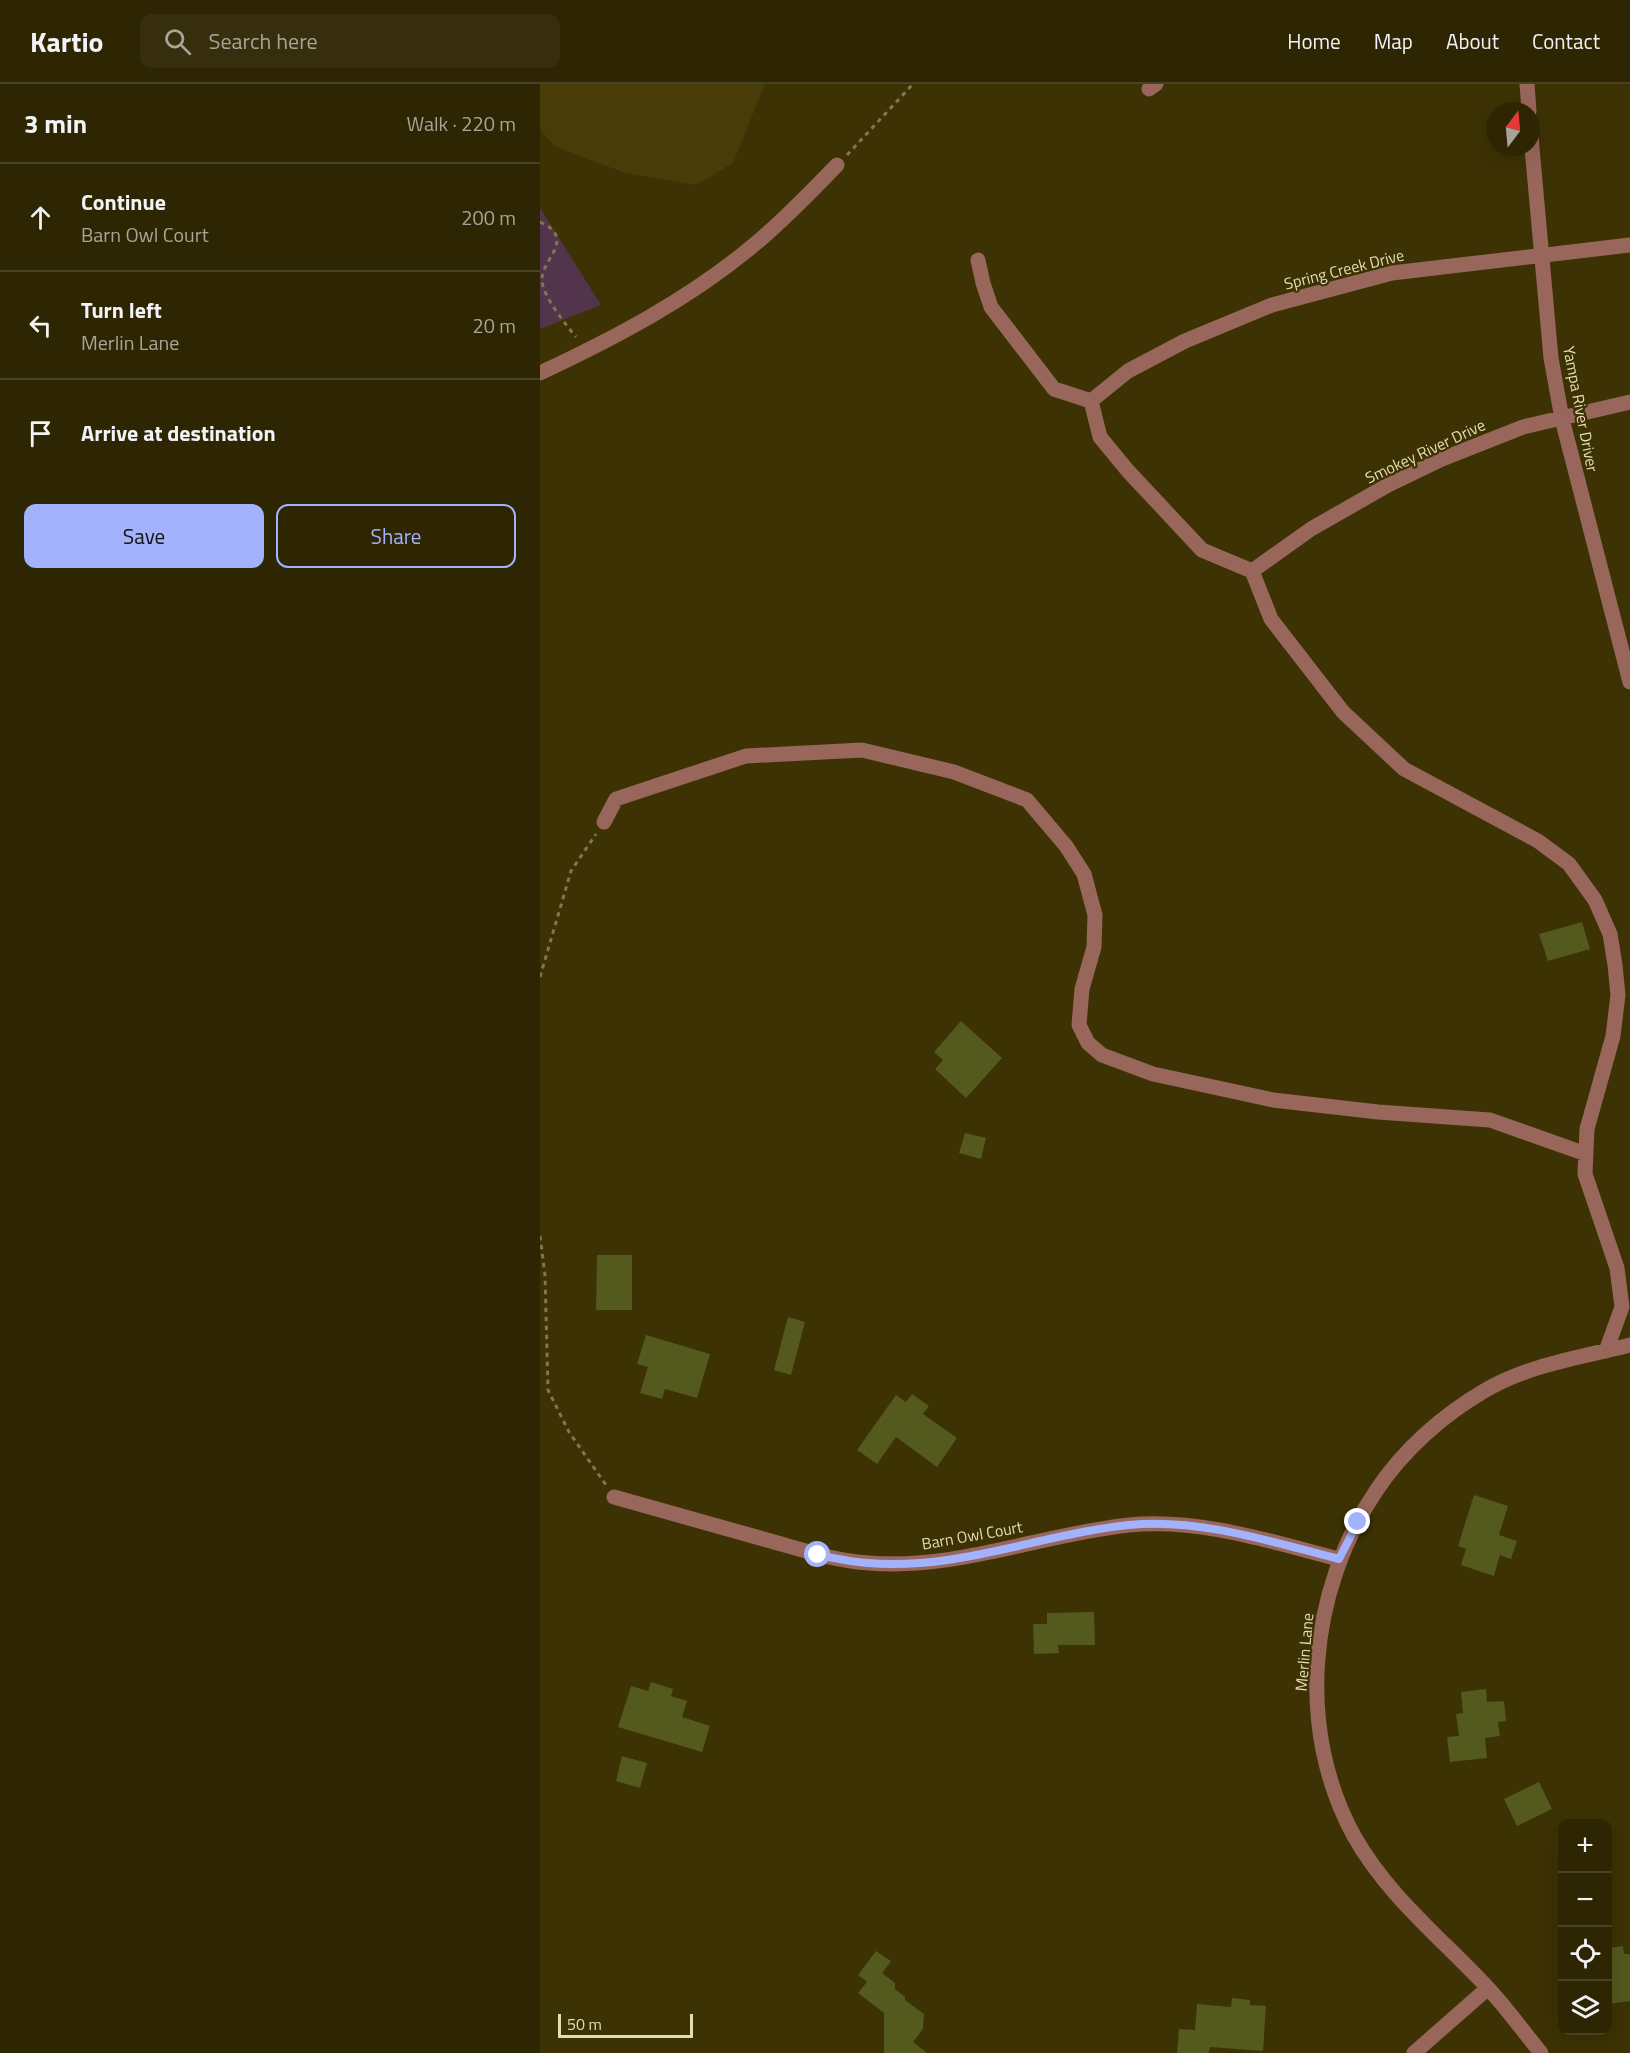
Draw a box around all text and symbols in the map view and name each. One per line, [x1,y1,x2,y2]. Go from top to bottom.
search box [140,14,560,68]
text: Kartio [30,20,104,63]
text: Search here [209,24,318,58]
icon: search [161,25,194,58]
text: Home [1287,25,1341,57]
text: Map [1374,25,1413,57]
text: About [1446,25,1499,57]
text: Contact [1532,25,1600,57]
north arrow [1486,102,1540,156]
text: 3 min [24,104,87,143]
text: Walk · 220 m [407,108,516,139]
text: Continue [81,185,166,219]
icon: ahead [24,201,57,234]
text: 200 m [461,202,516,233]
text: Barn Owl Court [81,219,209,250]
street label: Spring Creek Drive [1281,242,1407,296]
text: Turn left [81,293,162,327]
icon: left [24,309,57,342]
text: 20 m [472,310,516,341]
text: Merlin Lane [81,327,179,358]
street label: Yampa River Driver [1557,344,1605,474]
street label: Smokey River Drive [1361,413,1489,489]
text: Arrive at destination [81,416,276,450]
icon: arrive [24,417,57,450]
button: Save [24,504,264,568]
button: Share [276,504,516,568]
route end [1344,1508,1370,1534]
street label: Barn Owl Court [920,1514,1025,1556]
route start [804,1541,830,1567]
street label: Merlin Lane [1289,1612,1319,1692]
map controls [1558,1819,1612,2035]
button: + [1558,1819,1612,1873]
button: − [1558,1873,1612,1927]
button: locate [1558,1927,1612,1981]
button: layers [1558,1981,1612,2035]
scale bar [558,2011,693,2038]
text: 50 m [567,2012,602,2036]

